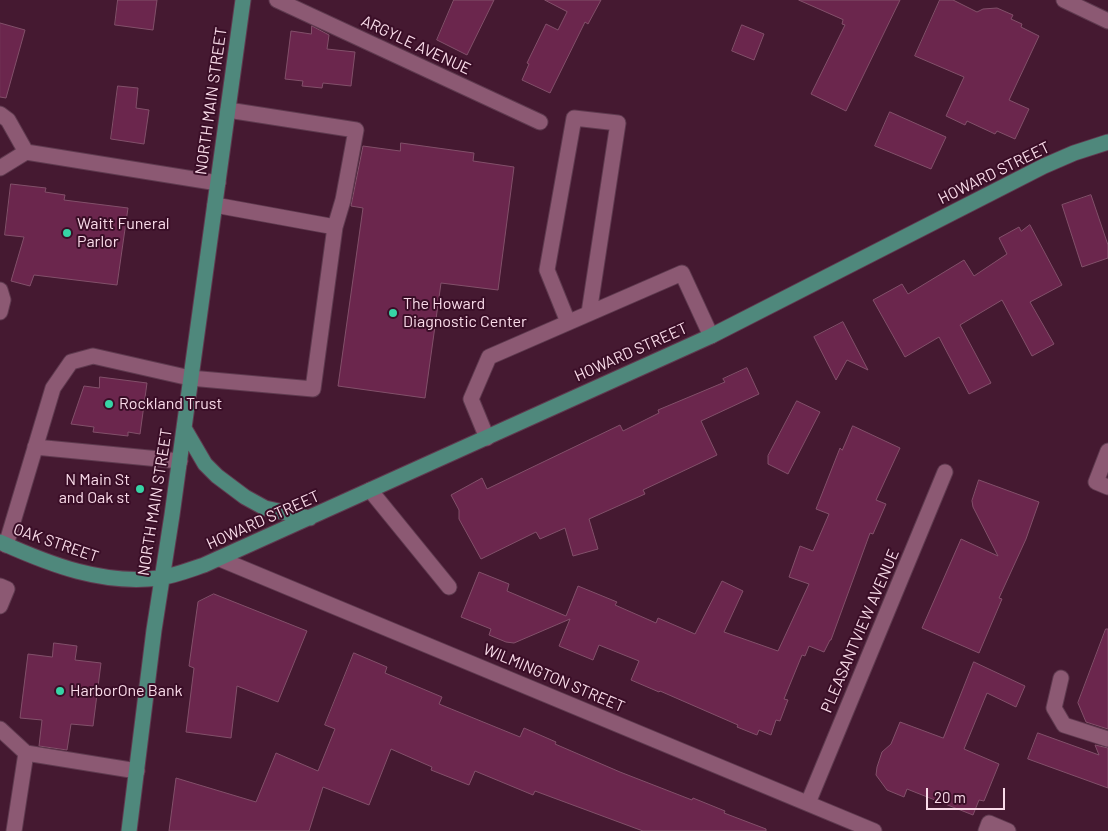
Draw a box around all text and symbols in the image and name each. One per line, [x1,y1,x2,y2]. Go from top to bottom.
street label: ARGYLE AVENUE [358,11,474,79]
street label: NORTH MAIN STREET [191,26,231,176]
street label: HOWARD STREET [935,138,1053,208]
place label: Waitt Funeral Parlor [77,214,169,252]
marker: Waitt Funeral Parlor [61,227,73,239]
place label: The Howard Diagnostic Center [403,294,527,332]
marker: The Howard Diagnostic Center [387,307,399,319]
street label: HOWARD STREET [571,318,691,386]
place label: Rockland Trust [119,394,222,414]
marker: Rockland Trust [103,398,115,410]
street label: NORTH MAIN STREET [134,427,176,577]
place label: N Main St and Oak st [59,470,130,508]
marker: N Main St and Oak st [134,483,146,495]
street label: HOWARD STREET [203,486,323,554]
street label: OAK STREET [11,519,101,567]
street label: PLEASANTVIEW AVENUE [817,546,903,716]
street label: WILMINGTON STREET [480,639,628,717]
place label: HarborOne Bank [70,681,183,701]
marker: HarborOne Bank [54,685,66,697]
scale bar [928,778,1007,810]
text: 20 m [934,788,966,806]

